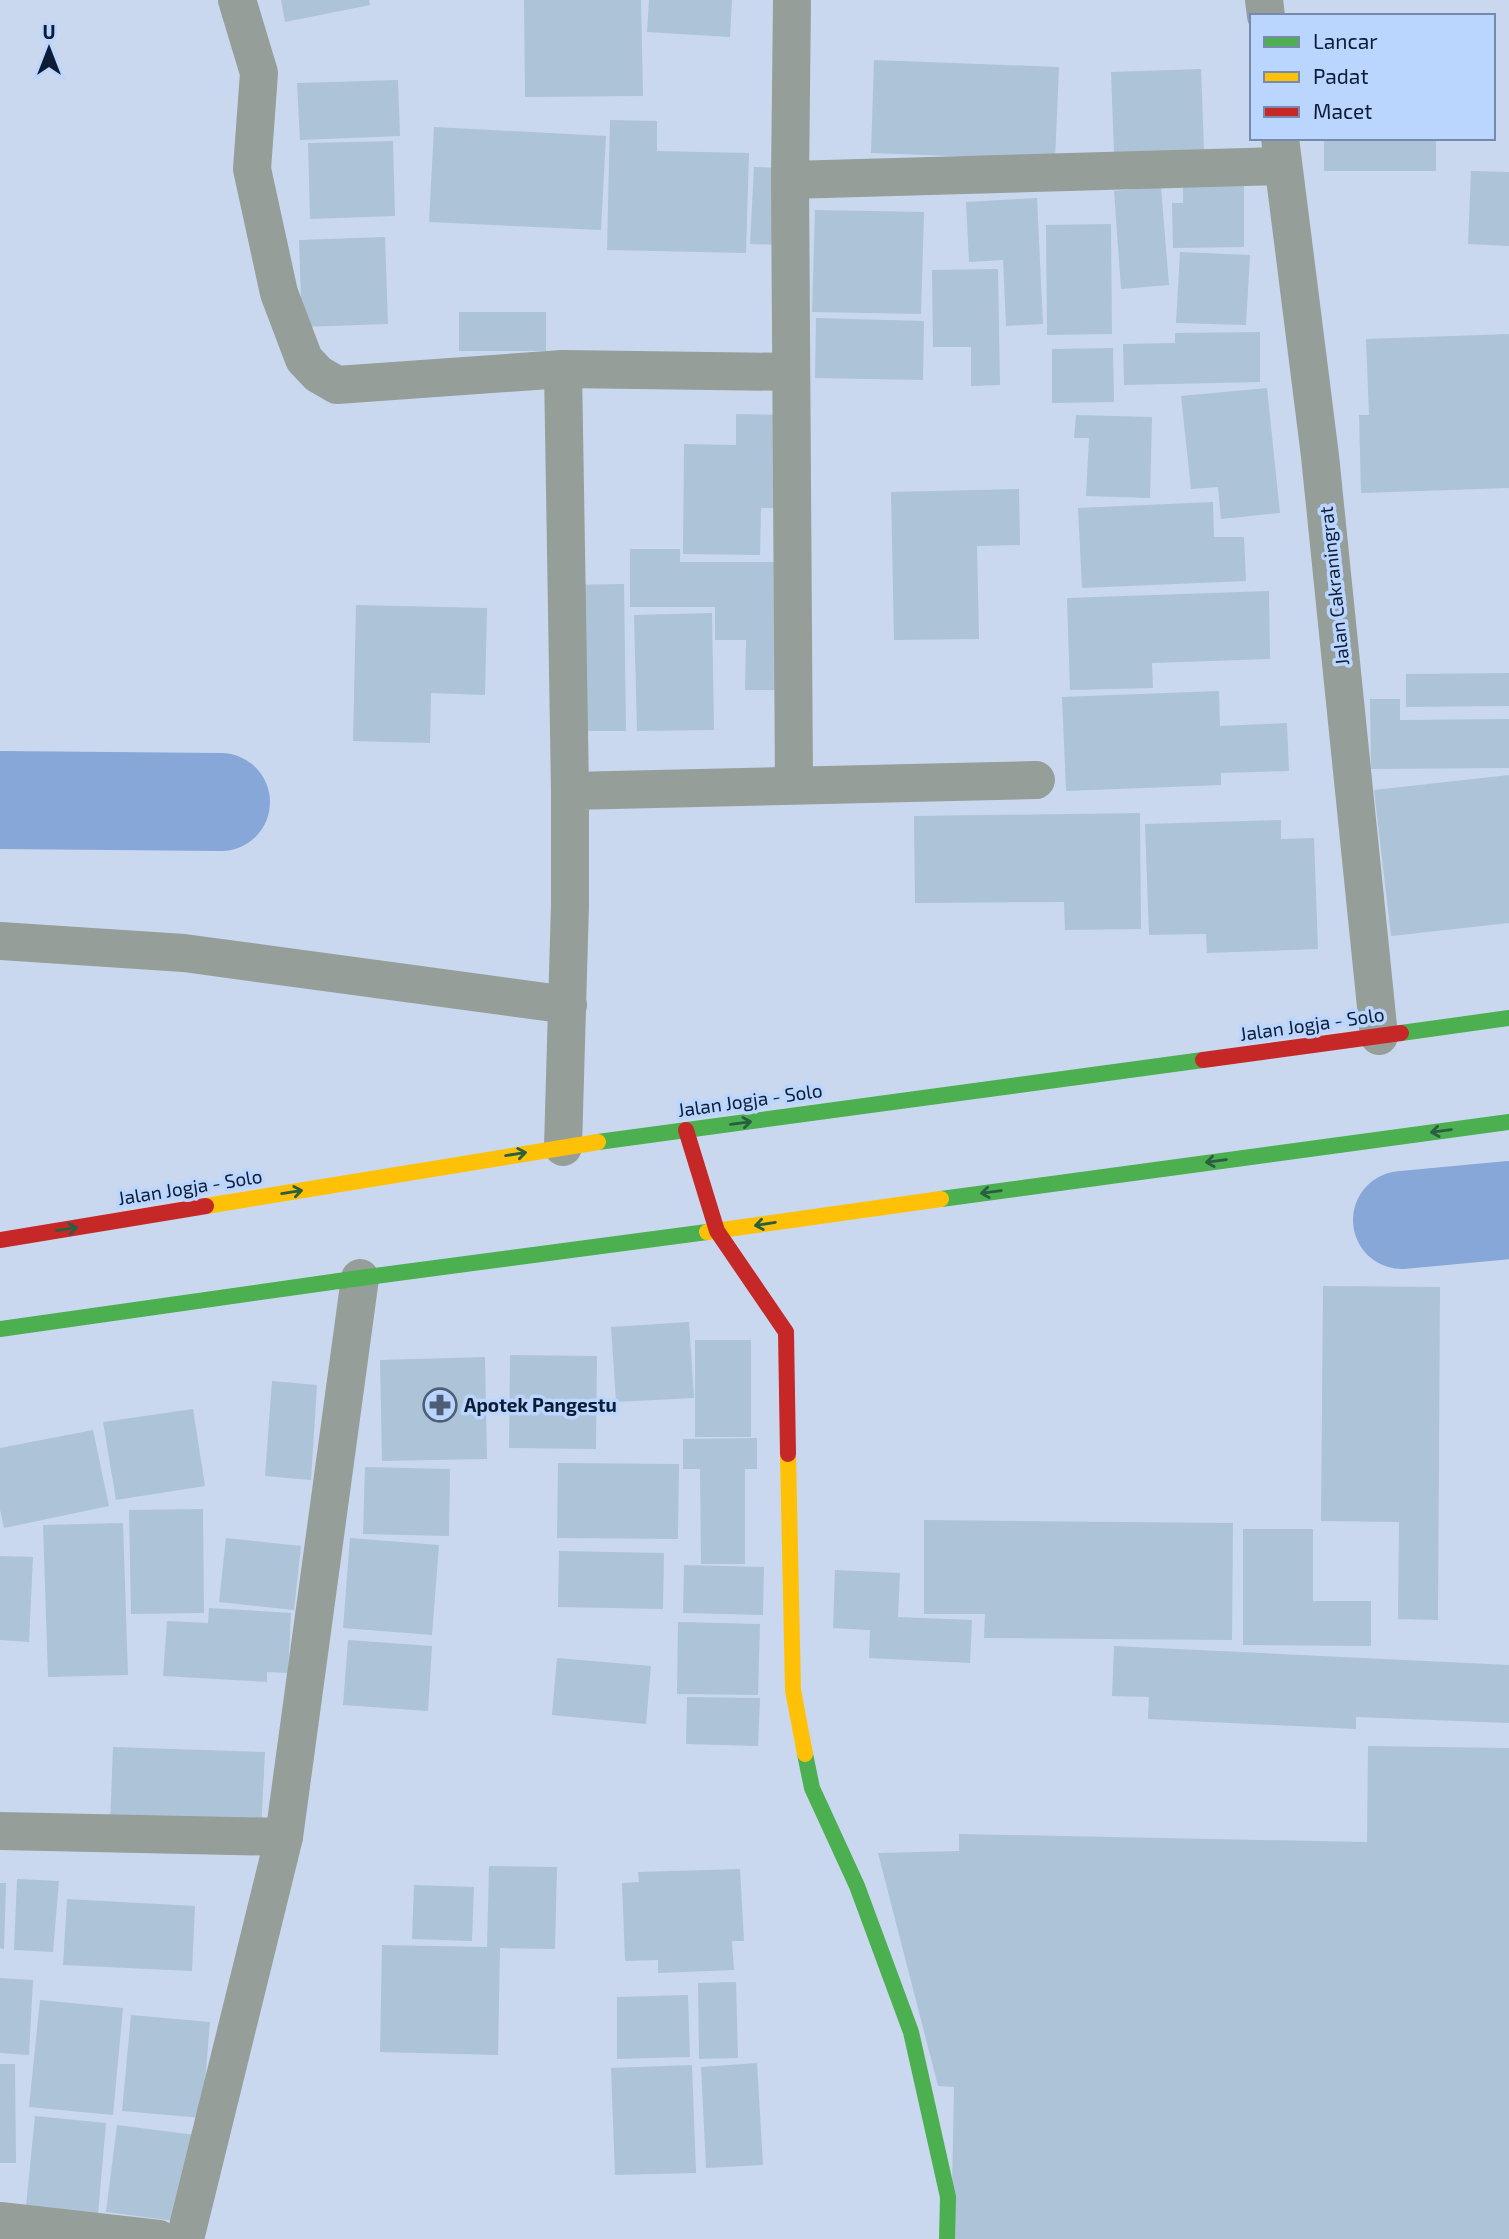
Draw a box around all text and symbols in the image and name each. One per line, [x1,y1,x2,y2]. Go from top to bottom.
north arrow [14,14,84,84]
legend [1250,14,1495,140]
text: U [42,20,56,43]
text: Lancar [1313,28,1378,53]
text: Padat [1313,63,1368,88]
text: Macet [1313,98,1372,123]
street label: Jalan Cakraningrat [1314,505,1353,667]
street label: Jalan Jogja - Solo [1238,1002,1386,1045]
street label: Jalan Jogja - Solo [676,1078,824,1121]
one-way arrow [730,1116,752,1129]
one-way arrow [1431,1124,1453,1137]
one-way arrow [504,1147,527,1160]
one-way arrow [1205,1155,1228,1168]
street label: Jalan Jogja - Solo [116,1164,264,1209]
one-way arrow [280,1185,303,1198]
one-way arrow [980,1186,1002,1199]
one-way arrow [754,1218,777,1231]
one-way arrow [55,1222,78,1235]
pharmacy icon: Apotek Pangestu [421,1386,459,1424]
place label: Apotek Pangestu [464,1393,617,1416]

